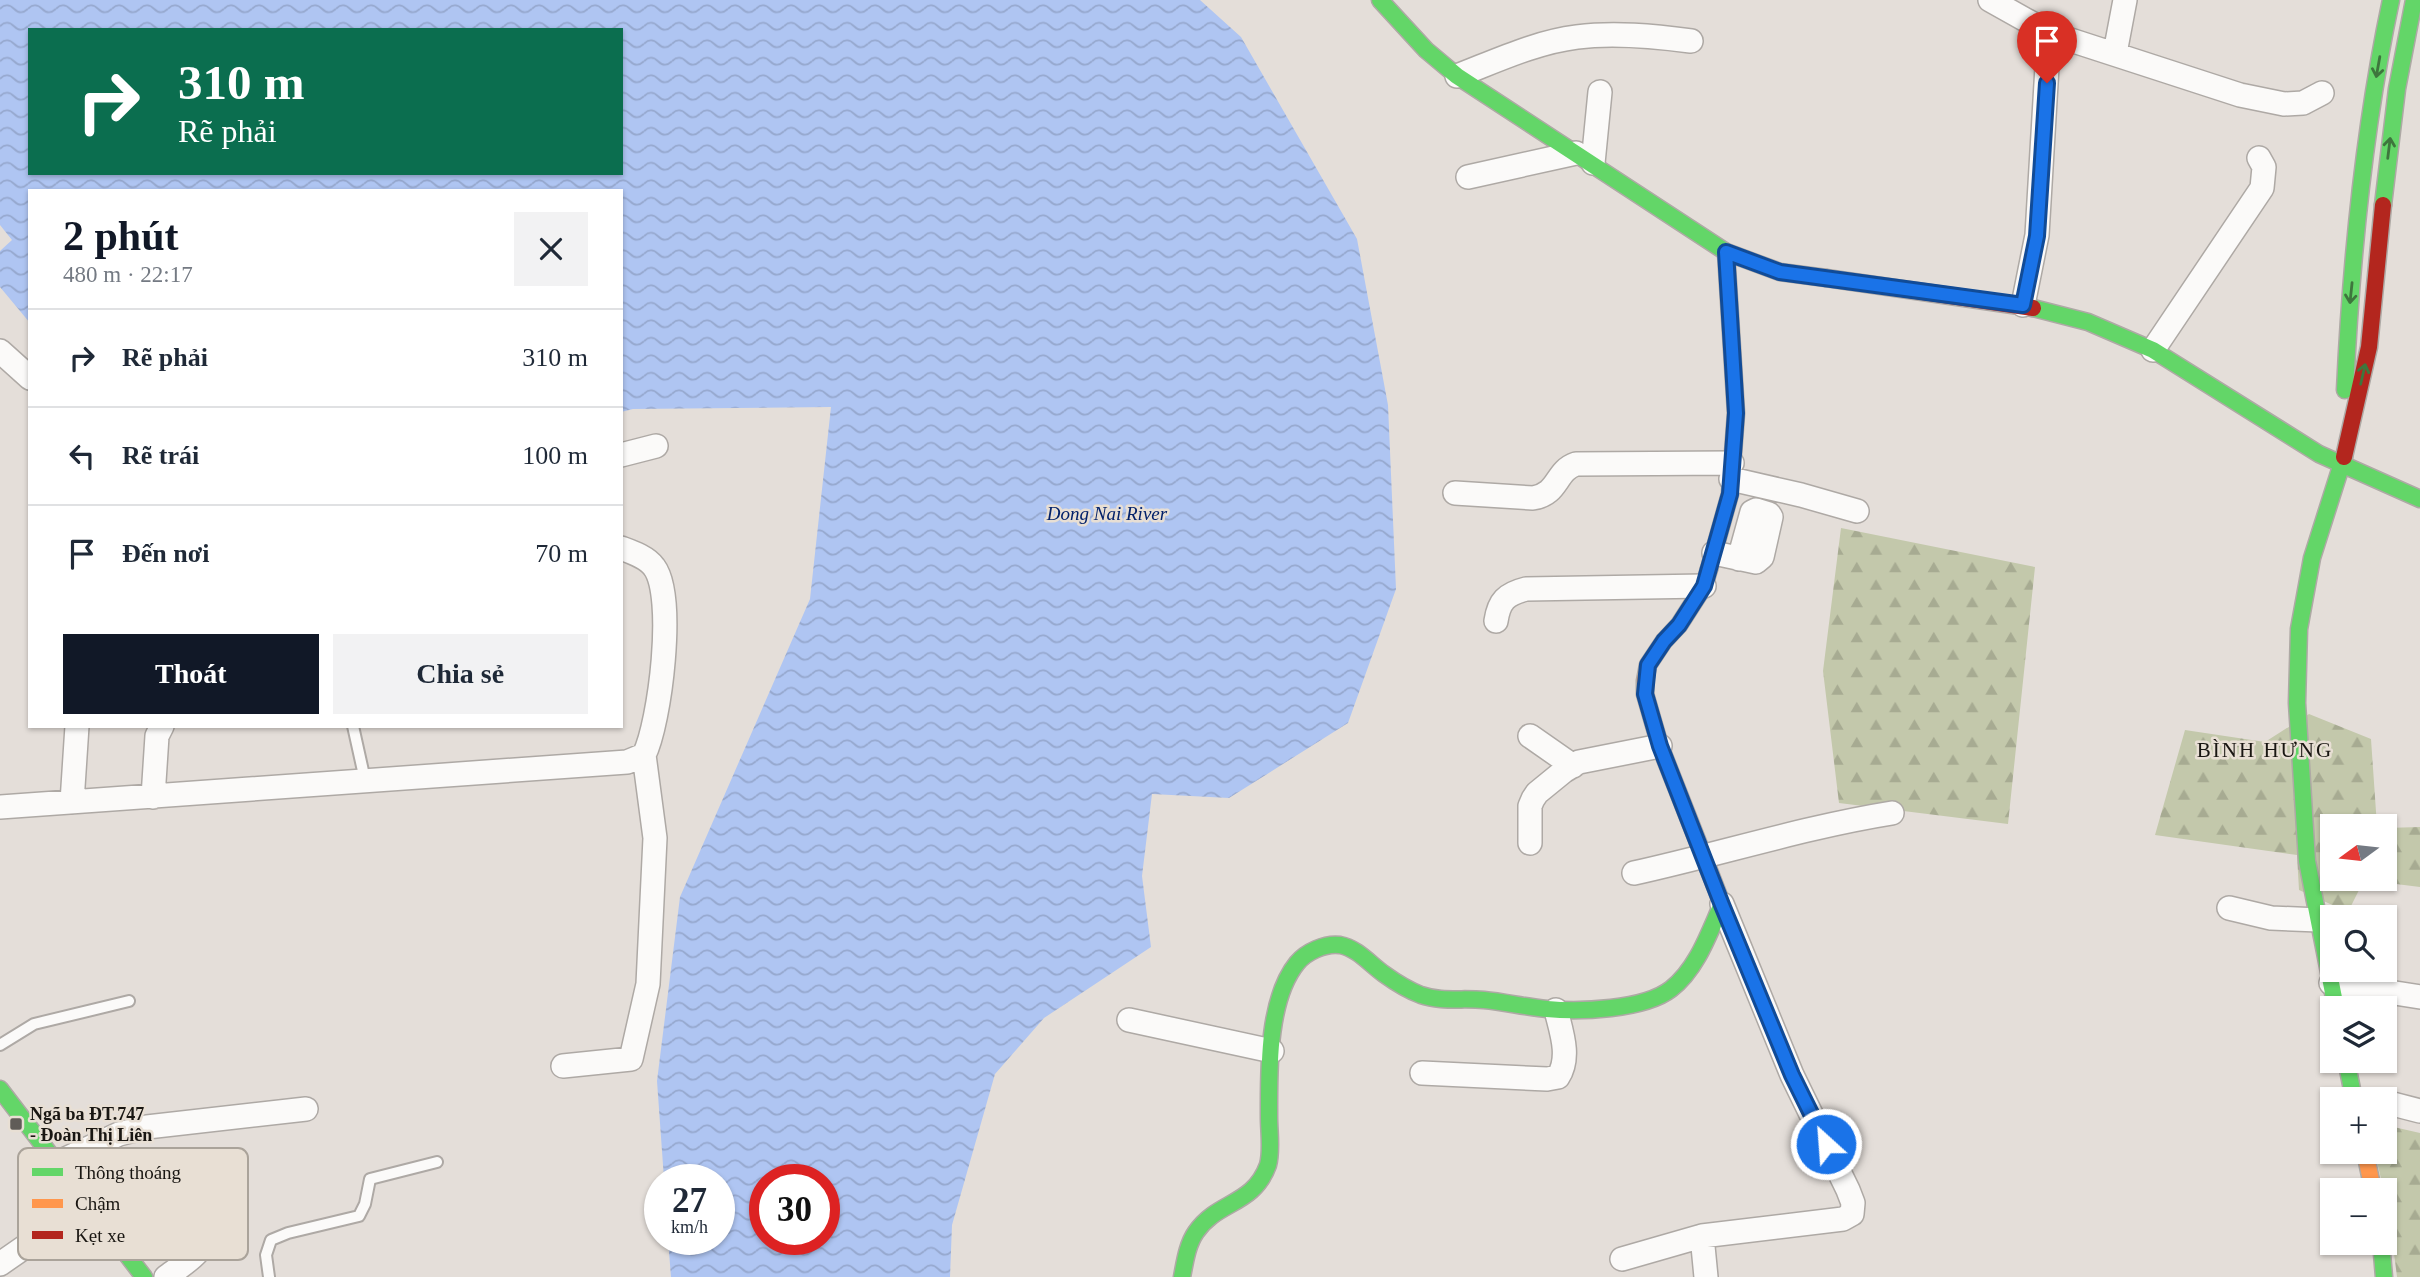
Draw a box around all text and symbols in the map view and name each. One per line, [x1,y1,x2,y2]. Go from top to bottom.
pin [2017,11,2077,83]
icon: arrive [2028,22,2066,60]
text: 310 m [178,55,305,110]
one-way arrow [2371,55,2384,78]
icon: right [63,56,154,147]
text: Rẽ phải [178,113,277,149]
one-way arrow [2382,137,2395,160]
button: close [514,212,588,286]
text: 2 phút [63,213,179,259]
text: 480 m · 22:17 [63,262,193,287]
one-way arrow [2345,281,2358,304]
icon: right [63,339,101,377]
text: Rẽ phải [122,343,208,372]
text: 310 m [522,343,588,372]
one-way arrow [2356,363,2370,386]
icon: left [63,437,101,475]
text: Rẽ trái [122,441,199,470]
text: 100 m [522,441,588,470]
water label: Dong Nai River [1046,503,1168,524]
icon: arrive [63,535,101,573]
text: Đến nơi [122,539,209,568]
text: 70 m [535,539,588,568]
button: Thoát [63,634,319,714]
button: Chia sẻ [333,634,588,714]
district label: BÌNH HƯNG [2197,738,2333,762]
north arrow [2320,814,2398,891]
map controls [2320,814,2397,1255]
button: search [2320,905,2397,982]
button: layers [2320,996,2397,1073]
button: + [2320,1087,2397,1164]
place label: Ngã ba ĐT.747 - Đoàn Thị Liên [30,1104,152,1145]
position arrow [1789,1107,1863,1181]
marker: Ngã ba ĐT.747 - Đoàn Thị Liên [8,1116,24,1132]
legend [18,1148,248,1260]
text: Thông thoáng [75,1162,182,1183]
speed limit sign: 30 [749,1164,840,1255]
button: − [2320,1178,2397,1255]
text: 27 [672,1181,707,1220]
text: Chậm [75,1193,121,1214]
text: km/h [671,1217,708,1237]
text: Kẹt xe [75,1225,125,1246]

